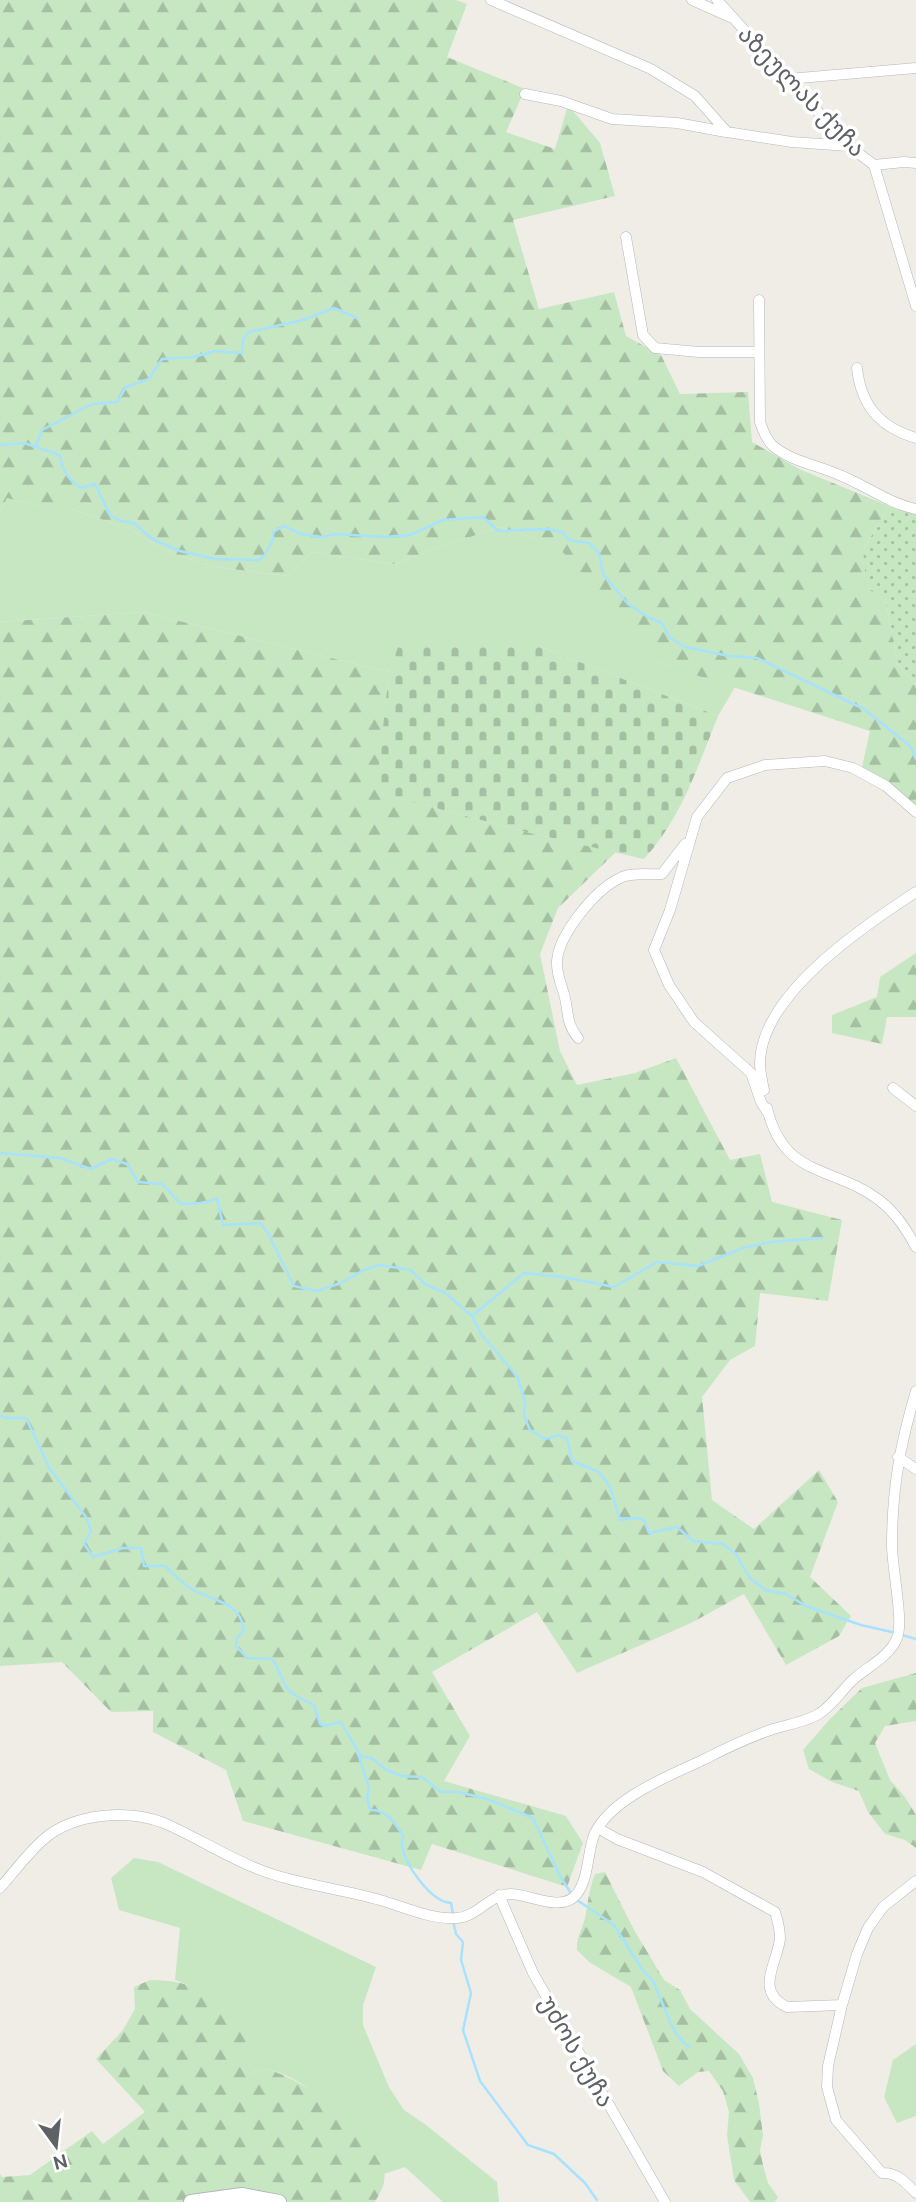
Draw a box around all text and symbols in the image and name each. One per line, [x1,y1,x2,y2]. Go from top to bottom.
street label: აზეულას ქუჩა [732,20,871,163]
street label: უძოს ქუჩა [533,1990,620,2112]
north arrow [21,2111,91,2181]
text: N [51,2150,70,2175]

